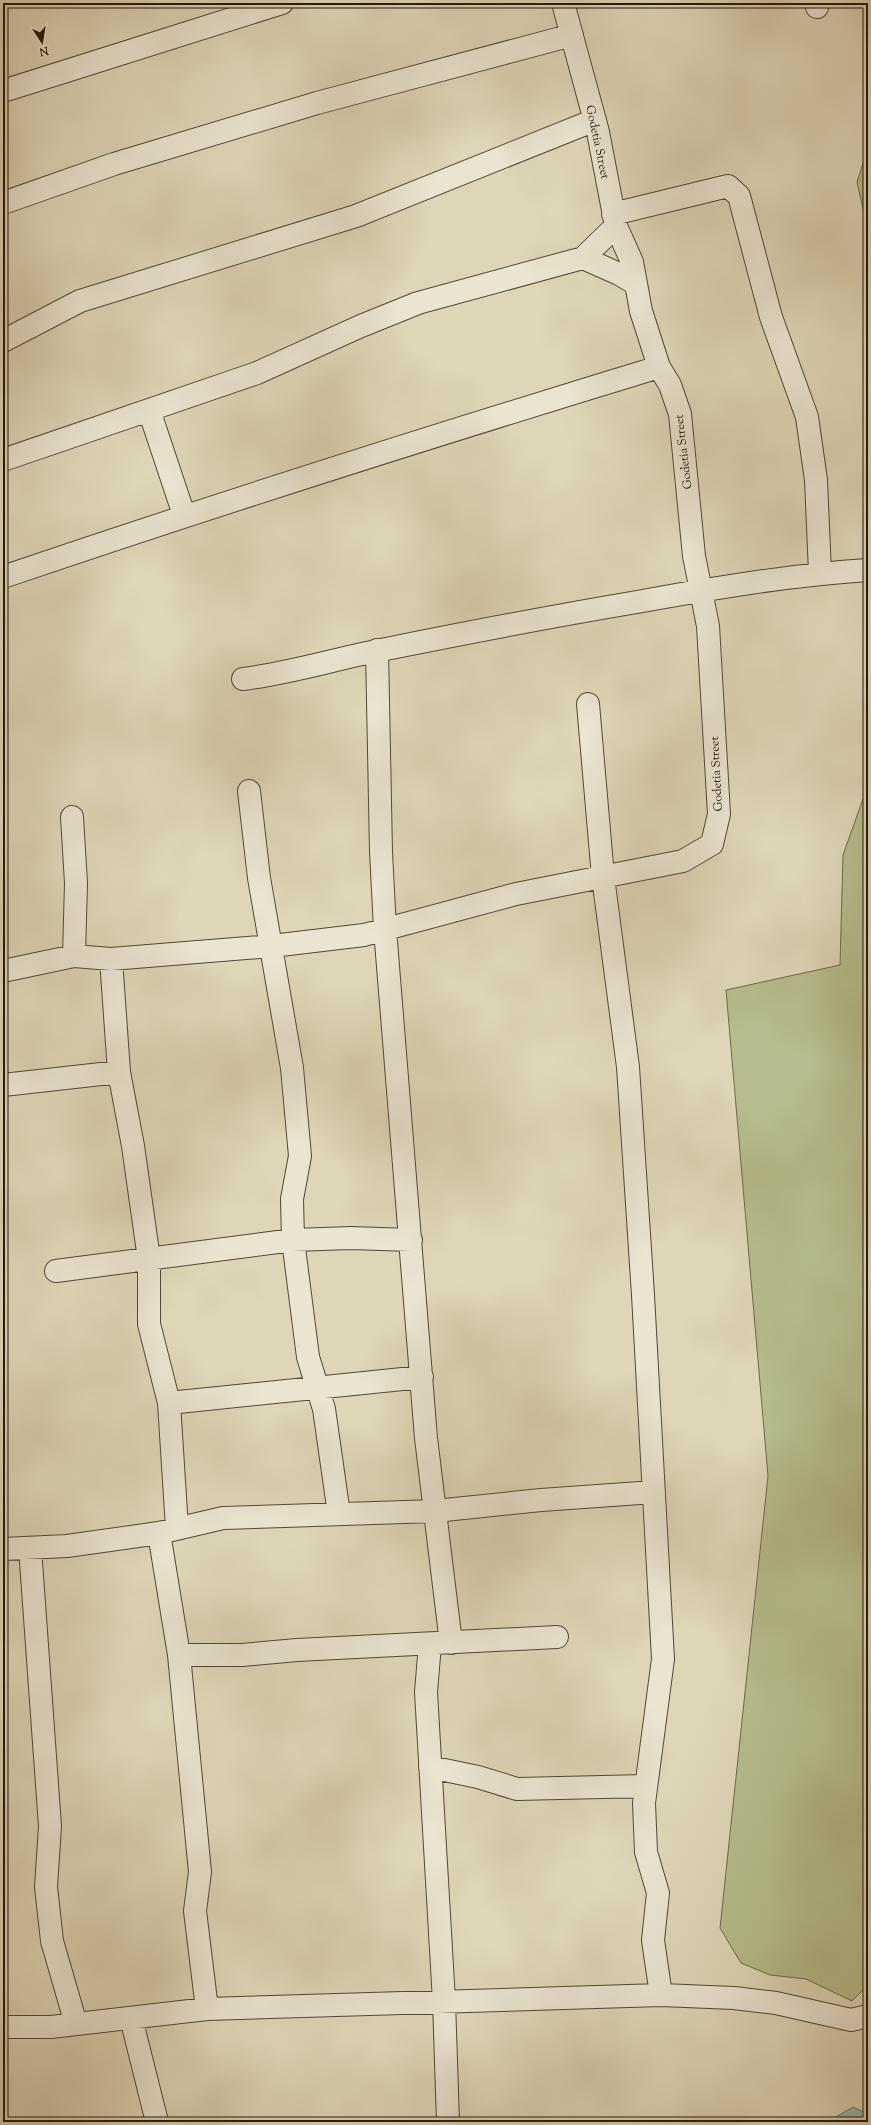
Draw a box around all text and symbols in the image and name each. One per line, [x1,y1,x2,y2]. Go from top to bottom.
north arrow [22,22,62,62]
text: N [38,42,51,60]
street label: Godetia Street [580,104,614,181]
street label: Godetia Street [670,413,698,490]
street label: Godetia Street [706,736,728,812]

